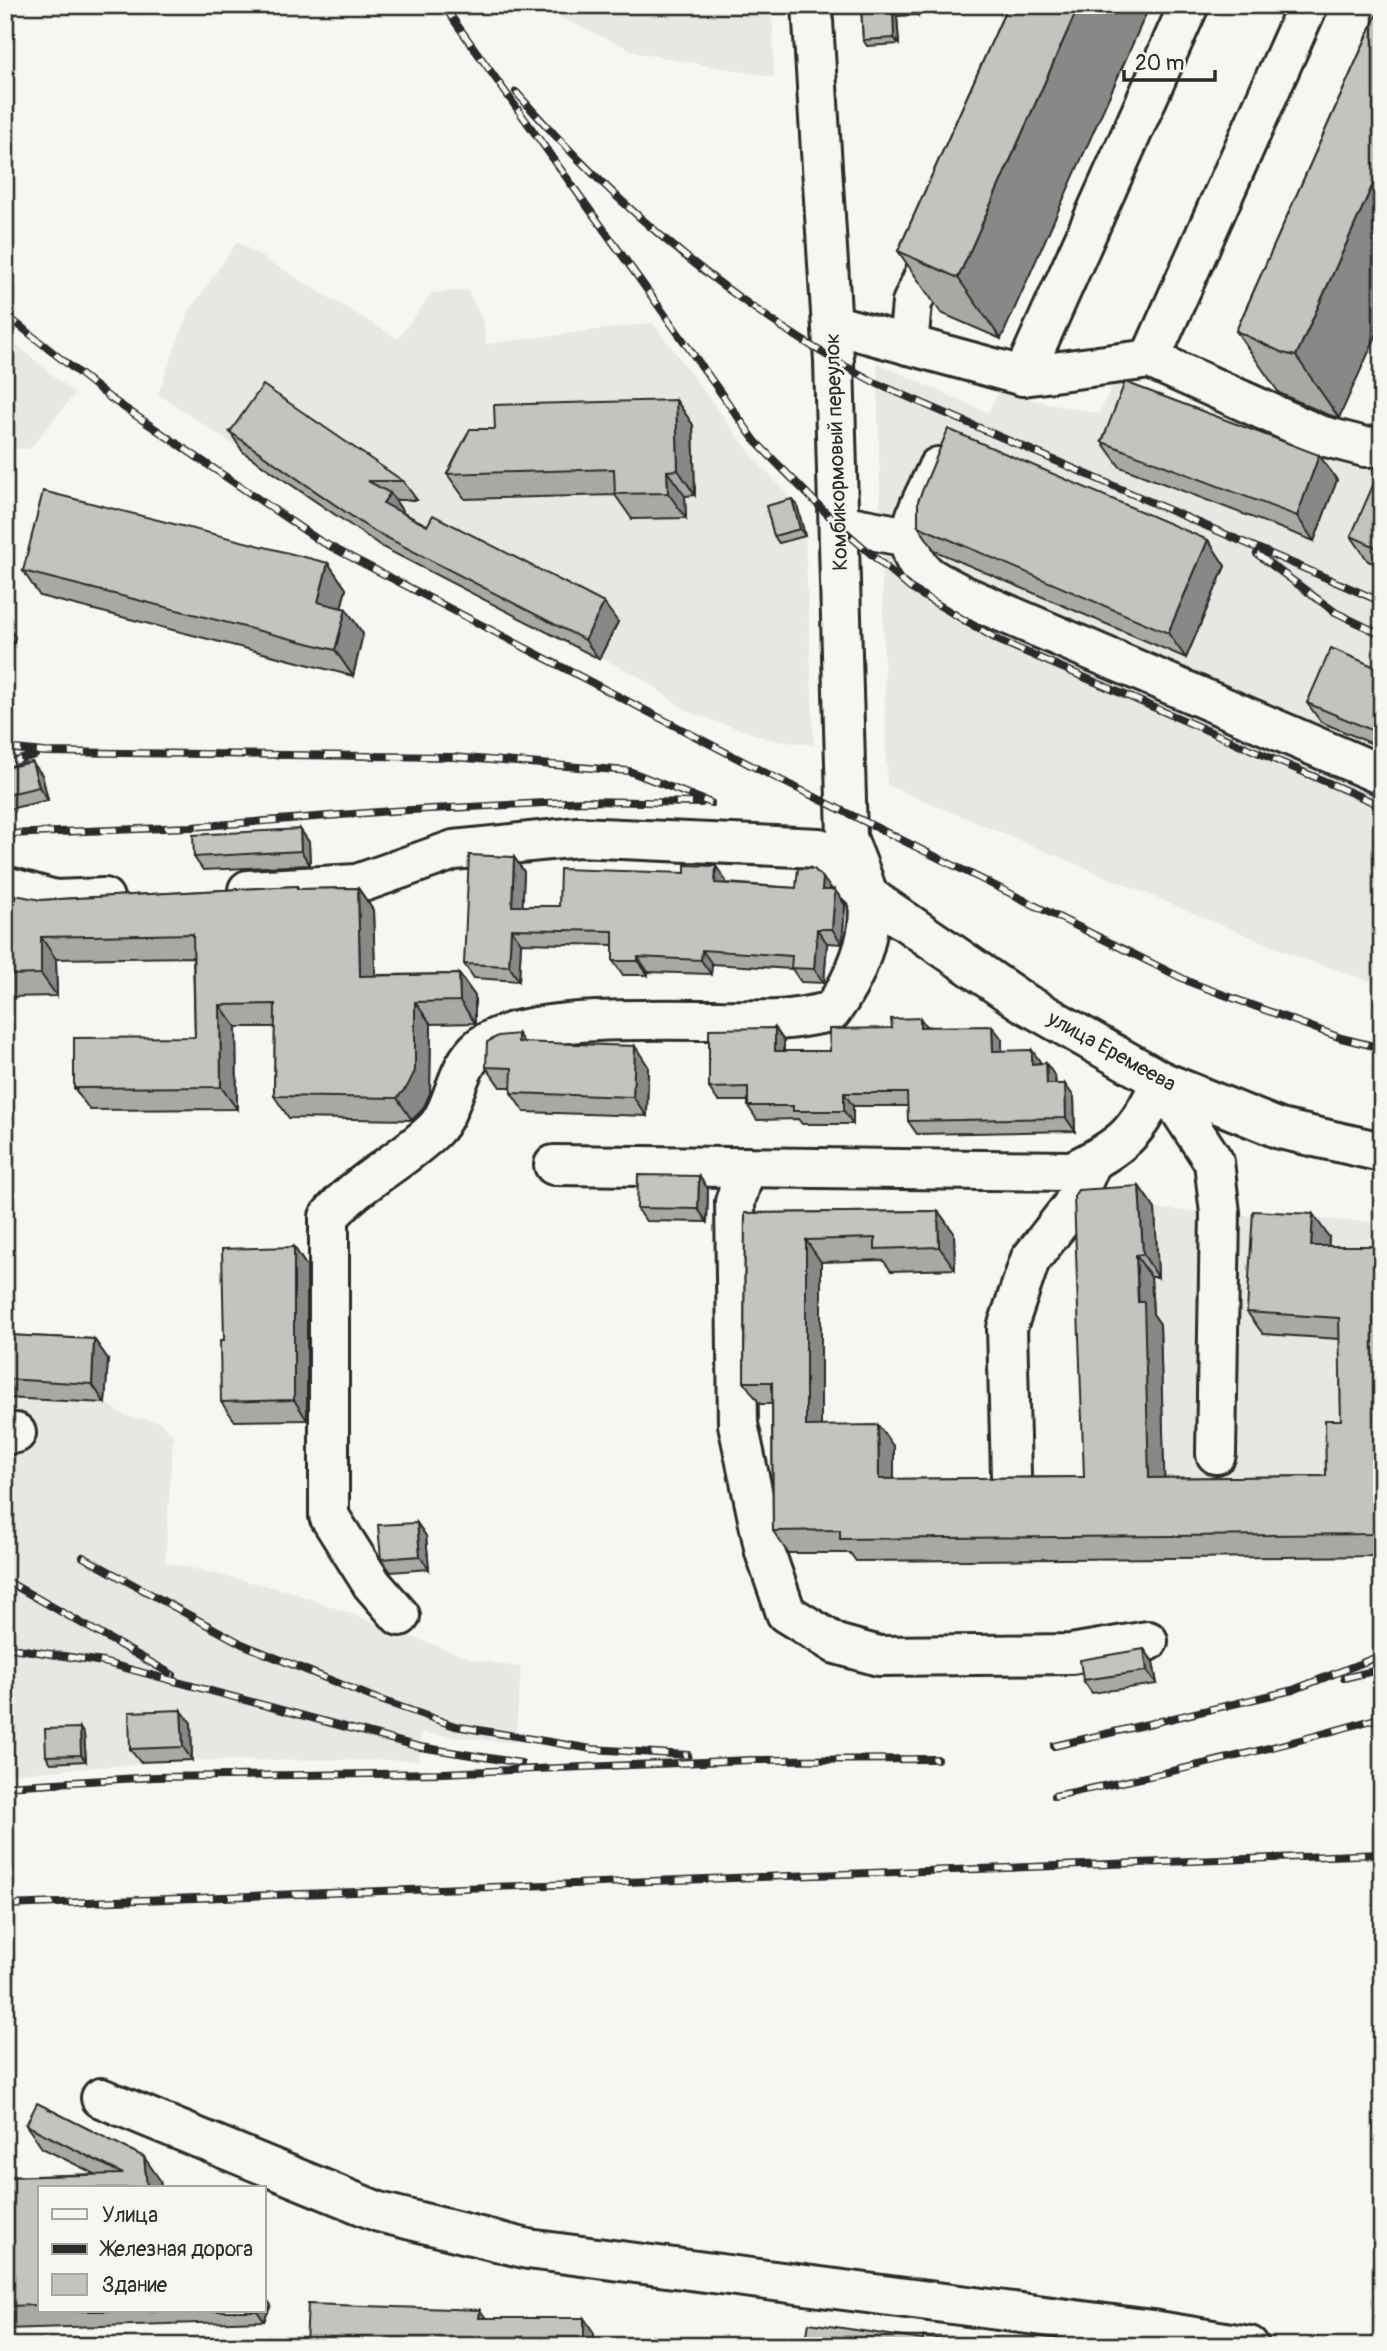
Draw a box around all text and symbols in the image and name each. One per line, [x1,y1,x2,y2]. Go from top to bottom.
scale bar [1124,38,1216,82]
text: 20 m [1135,50,1184,77]
street label: Комбикормовый переулок [819,333,854,571]
street label: улица Еремеева [1042,1005,1181,1098]
legend [38,2186,266,2312]
text: Улица [102,2202,158,2229]
text: Железная дорога [99,2236,253,2263]
text: Здание [102,2272,168,2299]

